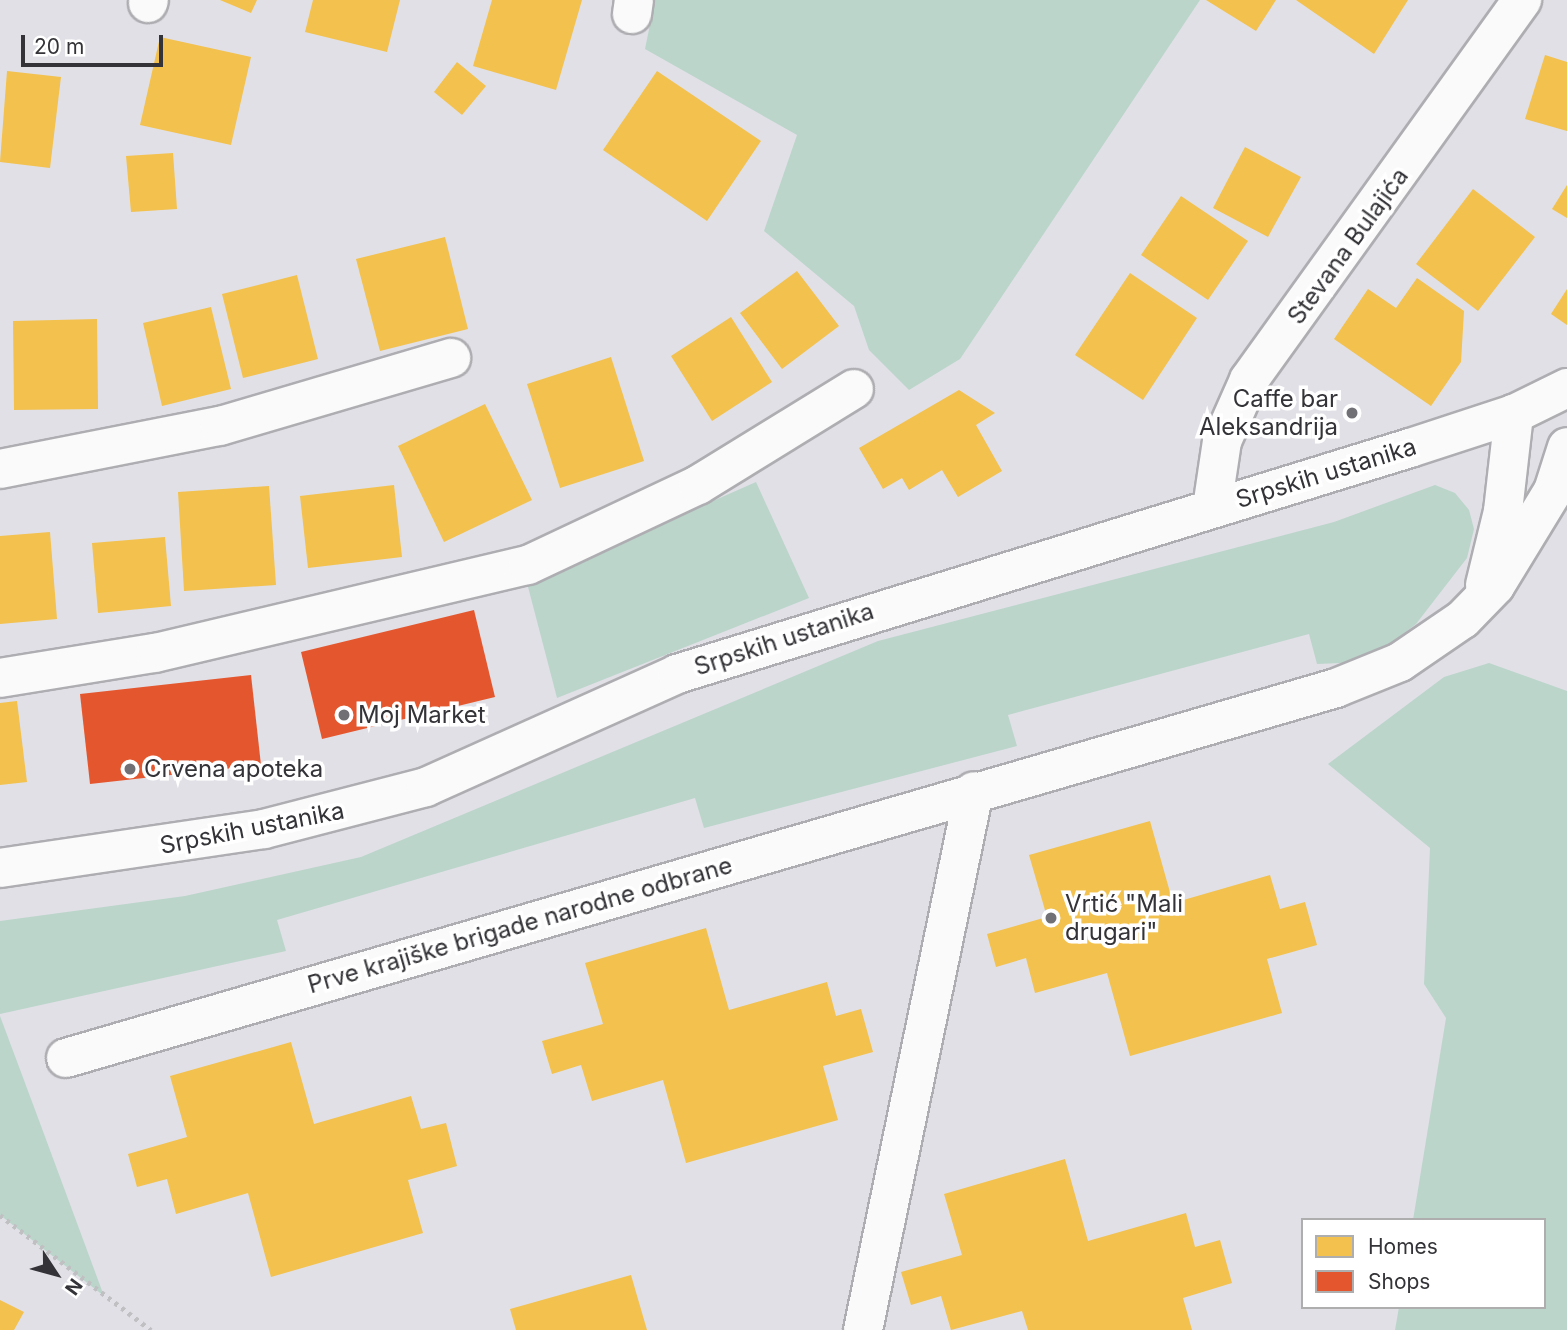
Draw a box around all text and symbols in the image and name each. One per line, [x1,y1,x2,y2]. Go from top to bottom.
scale bar [24,21,166,65]
text: 20 m [34,34,84,59]
street label: Stevana Bulajića [1282,162,1414,330]
place label: Caffe bar Aleksandrija [1199,385,1338,441]
marker: Caffe bar Aleksandrija [1344,405,1360,421]
street label: Srpskih ustanika [1232,432,1420,514]
street label: Srpskih ustanika [691,596,877,682]
place label: Moj Market [358,701,486,729]
marker: Moj Market [336,707,352,723]
place label: Crvena apoteka [144,755,323,783]
marker: Crvena apoteka [122,761,138,777]
street label: Srpskih ustanika [157,796,347,860]
street label: Prve krajiške brigade narodne odbrane [304,850,736,1000]
place label: Vrtić "Mali drugari" [1065,890,1183,946]
marker: Vrtić "Mali drugari" [1043,910,1059,926]
legend [1301,1218,1546,1309]
text: Homes [1368,1234,1438,1259]
north arrow [21,1239,91,1309]
text: Shops [1368,1269,1430,1294]
text: N [60,1274,87,1299]

